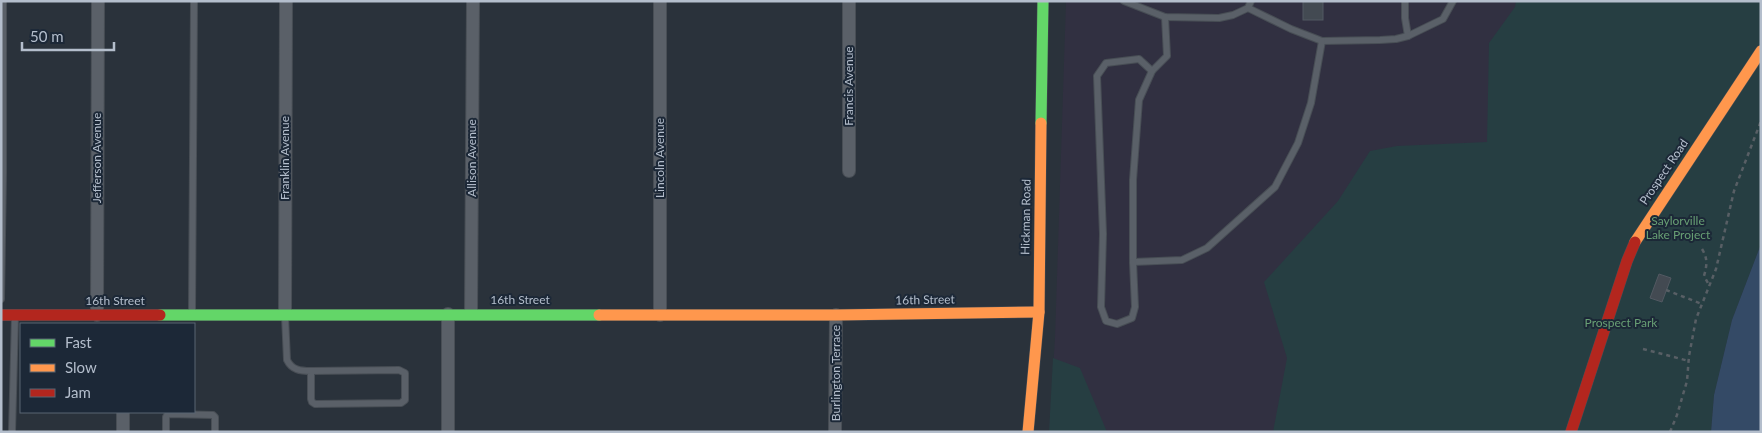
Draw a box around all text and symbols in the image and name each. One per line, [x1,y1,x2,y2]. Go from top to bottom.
scale bar [22,20,115,52]
text: 50 m [30,27,64,45]
street label: Francis Avenue [841,46,856,126]
street label: Jefferson Avenue [89,113,104,203]
street label: Franklin Avenue [277,116,292,200]
street label: Lincoln Avenue [652,118,667,198]
street label: Allison Avenue [464,119,479,197]
street label: Prospect Road [1636,136,1691,207]
street label: Hickman Road [1017,179,1034,255]
park label: Saylorville Lake Project [1646,213,1711,242]
street label: 16th Street [895,291,956,308]
street label: 16th Street [490,292,550,307]
street label: 16th Street [85,293,145,308]
park label: Prospect Park [1585,315,1658,330]
legend [20,323,195,413]
street label: Burlington Terrace [828,325,843,421]
text: Fast [65,333,92,351]
text: Slow [65,358,97,376]
text: Jam [65,383,91,401]

